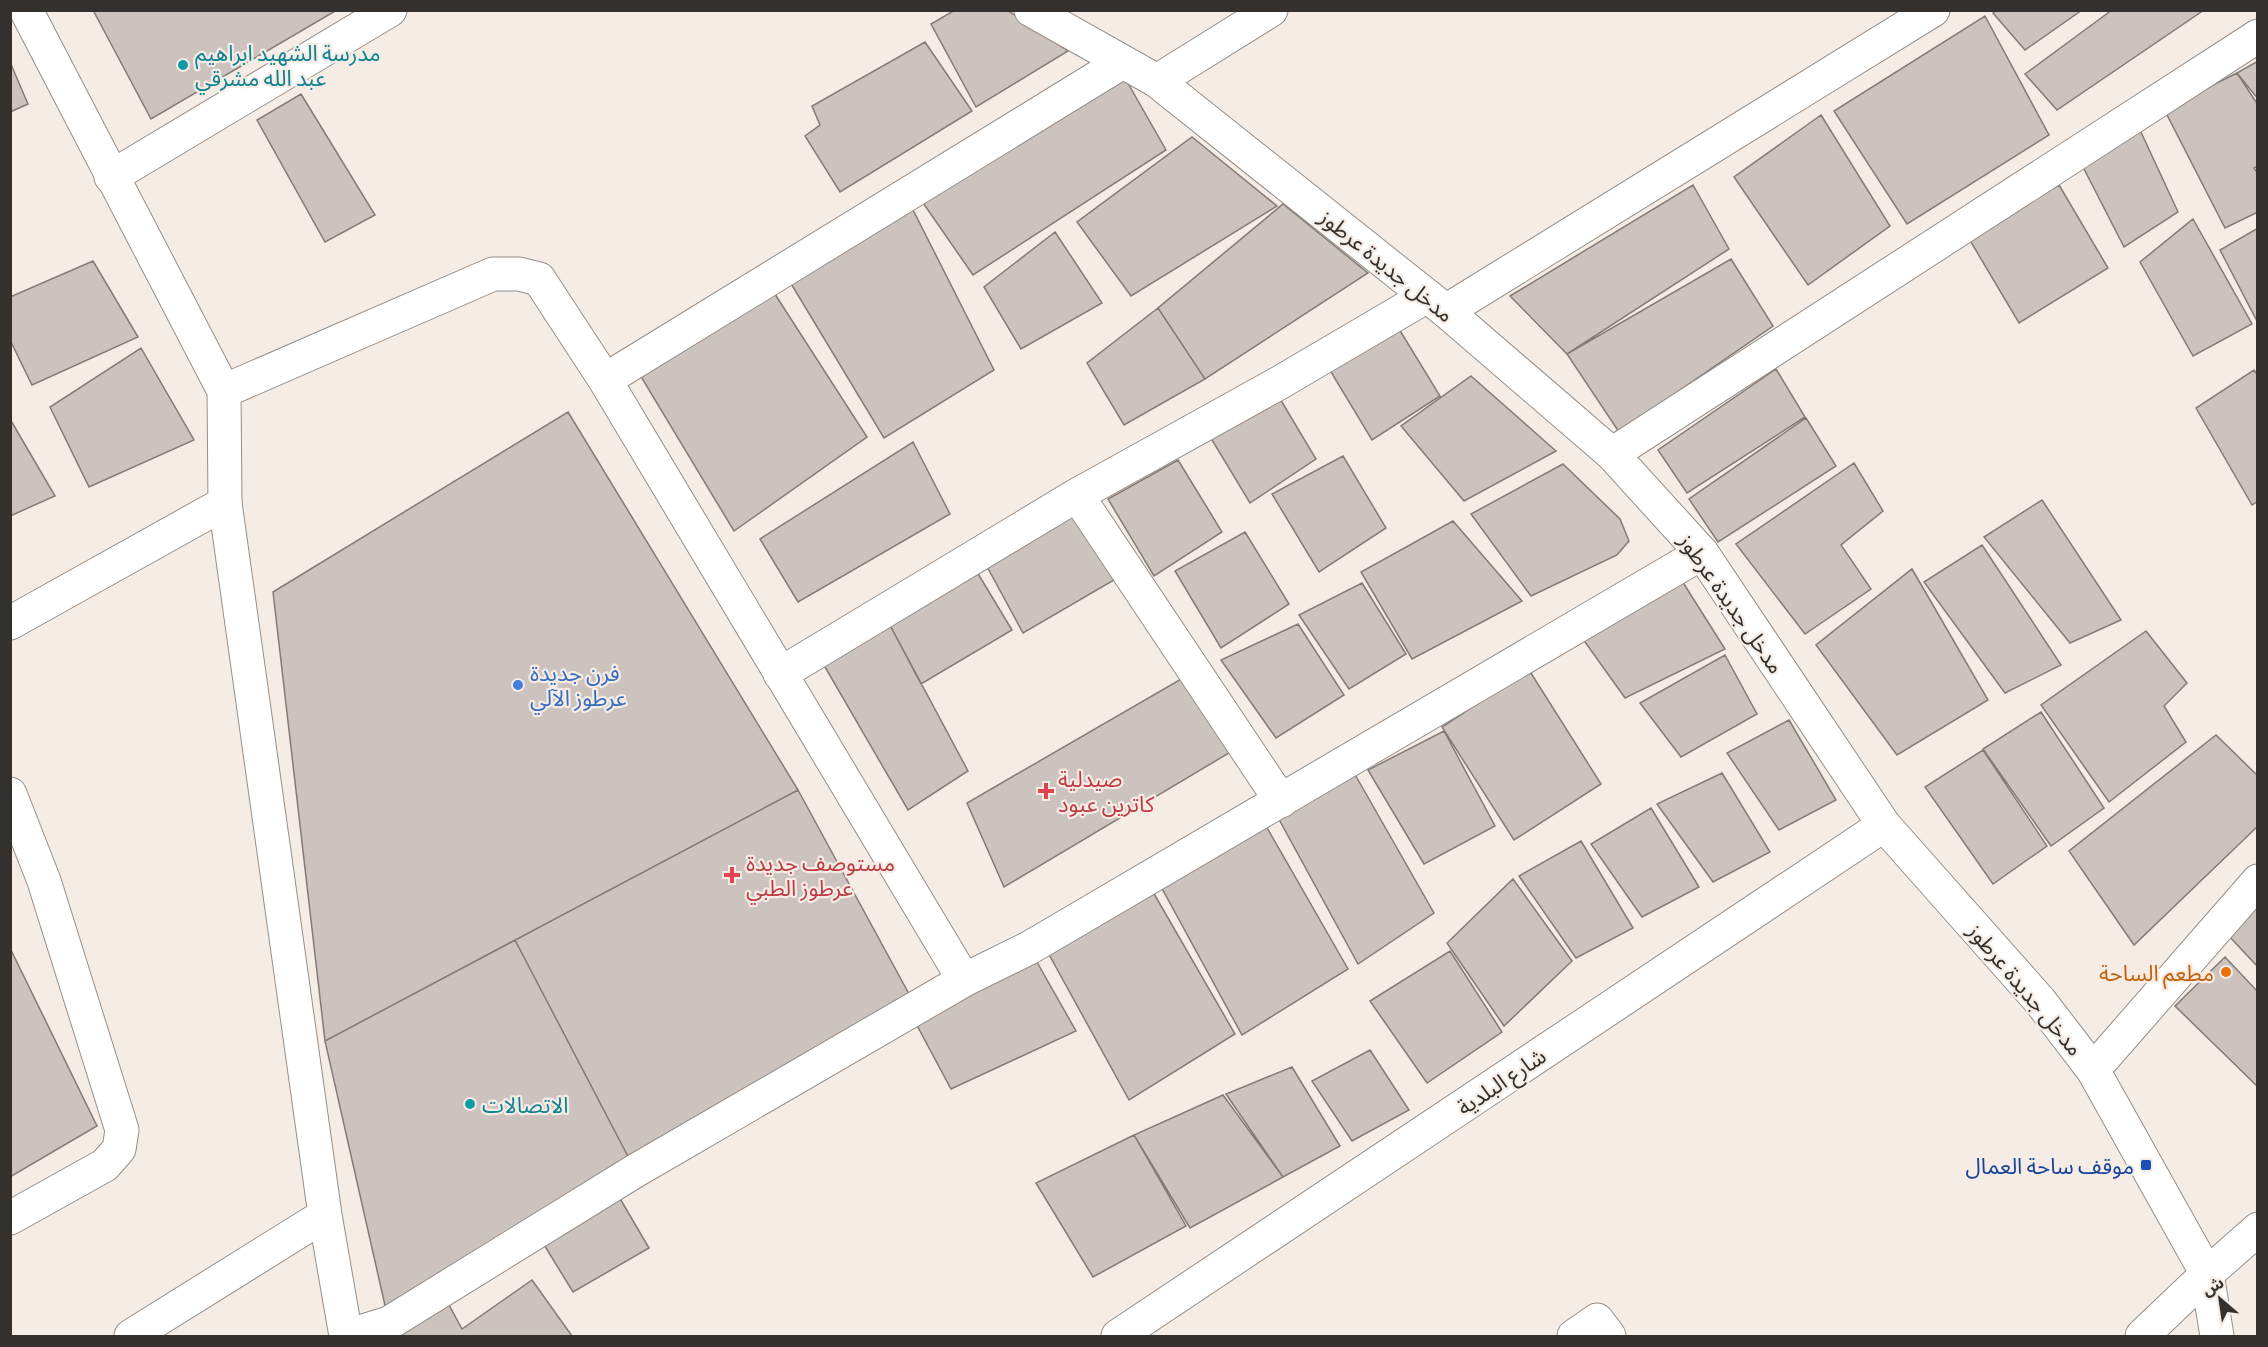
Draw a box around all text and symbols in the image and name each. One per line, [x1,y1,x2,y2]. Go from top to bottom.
place label: مدرسة الشهيد ابراهيم عبد الله مشرقي [195,39,381,95]
marker: مدرسة الشهيد ابراهيم عبد الله مشرقي [176,58,190,72]
street label: مدخل جديدة عرطوز [1313,202,1460,328]
street label: مدخل جديدة عرطوز [1672,527,1790,679]
place label: فرن جديدة عرطوز الآلي [530,659,627,715]
marker: فرن جديدة عرطوز الآلي [511,678,525,692]
place label: صيدلية كاترين عبود [1058,765,1155,817]
marker: صيدلية كاترين عبود [1039,784,1053,798]
place label: مستوصف جديدة عرطوز الطبي [746,849,895,905]
marker: مستوصف جديدة عرطوز الطبي [723,866,741,884]
street label: مدخل جديدة عرطوز [1961,916,2089,1062]
place label: مطعم الساحة [2099,959,2214,990]
marker: مطعم الساحة [2219,965,2233,979]
street label: شارع البلدية [1452,1042,1553,1124]
place label: الاتصالات [482,1091,569,1118]
marker: الاتصالات [463,1097,477,1111]
place label: موقف ساحة العمال [1966,1152,2134,1179]
marker: موقف ساحة العمال [2139,1158,2153,1172]
north arrow [2190,1269,2250,1329]
text: ش [2198,1272,2227,1300]

